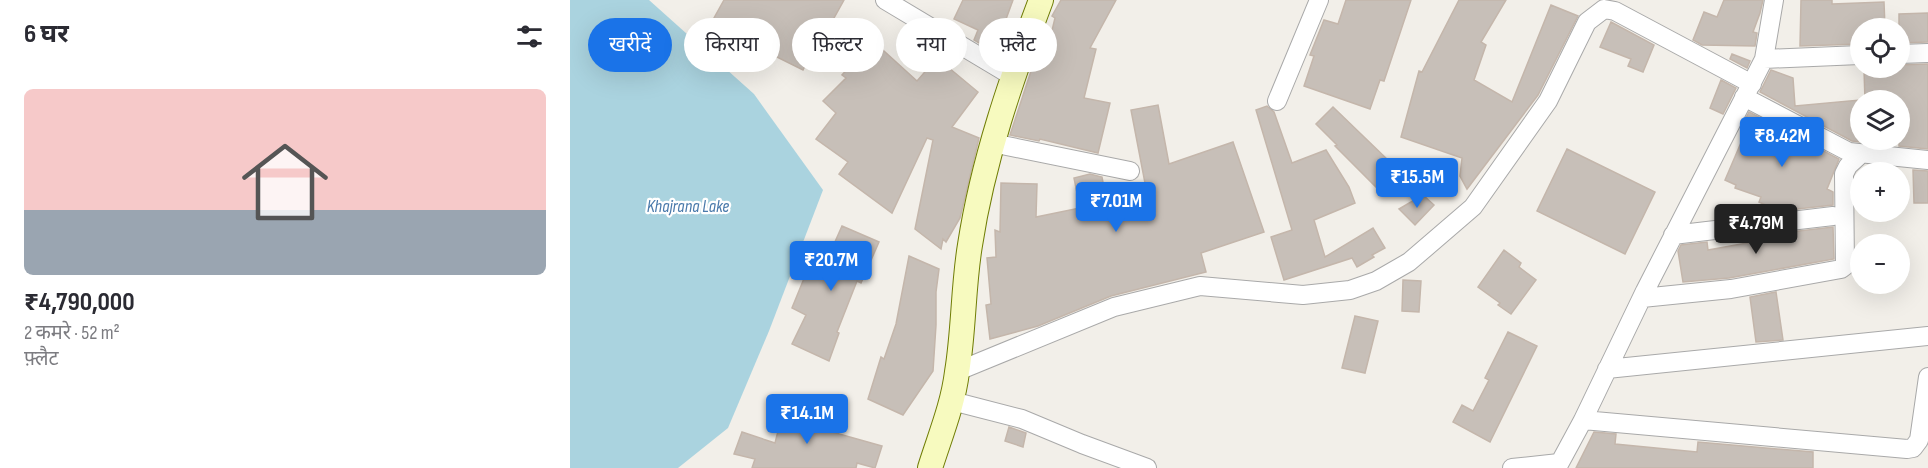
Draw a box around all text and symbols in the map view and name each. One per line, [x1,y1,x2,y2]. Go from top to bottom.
chip: खरीदें [588,18,672,72]
chip: किराया [684,18,780,72]
chip: फ़िल्टर [792,18,884,72]
chip: नया [896,18,967,72]
chip: फ़्लैट [979,18,1057,72]
map controls [1850,18,1910,294]
button: locate [1850,18,1910,78]
text: 6 घर [24,19,69,50]
icon: filters [513,20,546,53]
button: layers [1850,90,1910,150]
pin: ₹8.42M [1733,117,1831,168]
text: ₹8.42M [1754,124,1810,148]
icon: home [231,128,339,236]
pin: ₹15.5M [1368,158,1466,209]
button: + [1850,162,1910,222]
text: ₹15.5M [1390,165,1444,189]
pin: ₹7.01M [1067,182,1165,233]
text: ₹7.01M [1090,189,1142,213]
water label: Khajrana Lake [647,196,729,217]
pin: ₹4.79M [1707,204,1805,255]
text: ₹4.79M [1728,211,1784,235]
button: − [1850,234,1910,294]
pin: ₹20.7M [782,241,880,292]
text: ₹20.7M [804,248,858,272]
text: ₹4,790,000 [24,287,135,318]
text: 2 कमरे · 52 m² [24,321,120,345]
text: फ़्लैट [24,347,59,371]
pin: ₹14.1M [758,394,856,445]
text: ₹14.1M [780,401,834,425]

